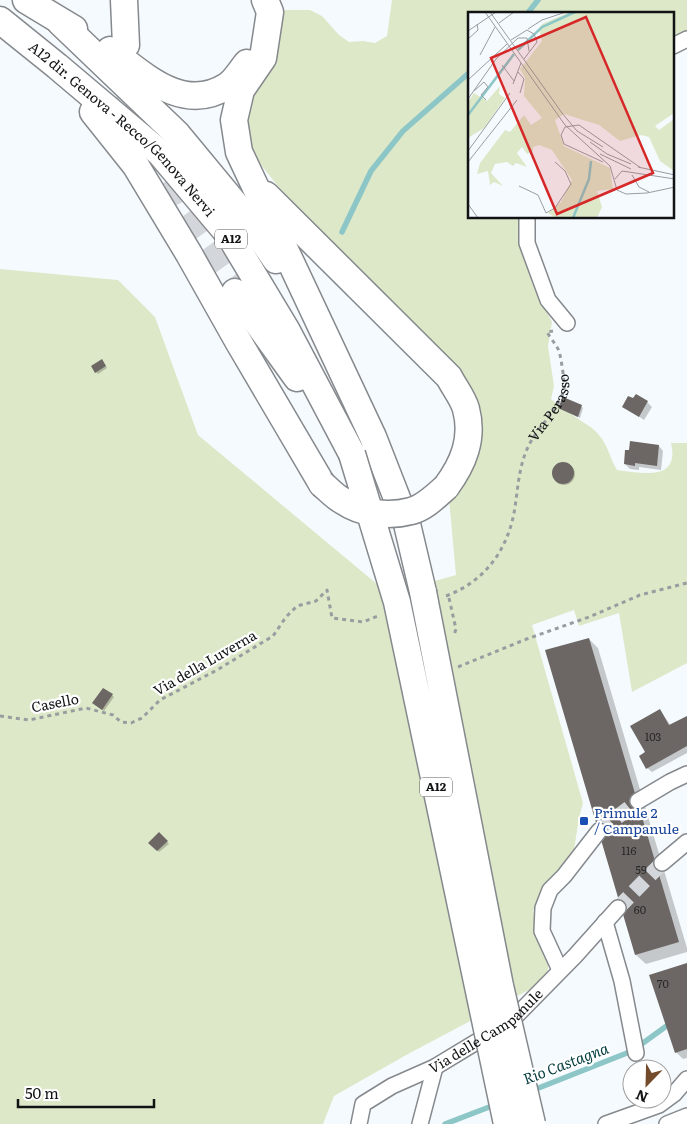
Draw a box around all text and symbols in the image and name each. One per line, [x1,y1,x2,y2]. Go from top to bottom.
inset map [468,12,674,219]
street label: A12 dir. Genova - Recco/Genova Nervi [25,36,221,221]
road number: A12 [215,230,247,248]
street label: Via Perasso [523,373,573,445]
street label: Via della Luverna [149,624,260,700]
street label: Casello [29,688,80,716]
house number: 103 [645,728,661,744]
road number: A12 [420,778,452,796]
place label: Primule 2 / Campanule [594,802,679,838]
marker: Primule 2 / Campanule [578,815,590,827]
house number: 116 [622,842,637,858]
house number: 59 [635,861,647,877]
house number: 60 [634,901,646,917]
house number: 70 [657,975,669,991]
street label: Via delle Campanule [425,984,547,1078]
water label: Rio Castagna [519,1036,612,1089]
north arrow [622,1059,672,1109]
scale bar [18,1076,154,1108]
text: 50 m [25,1081,59,1104]
text: N [632,1085,651,1108]

